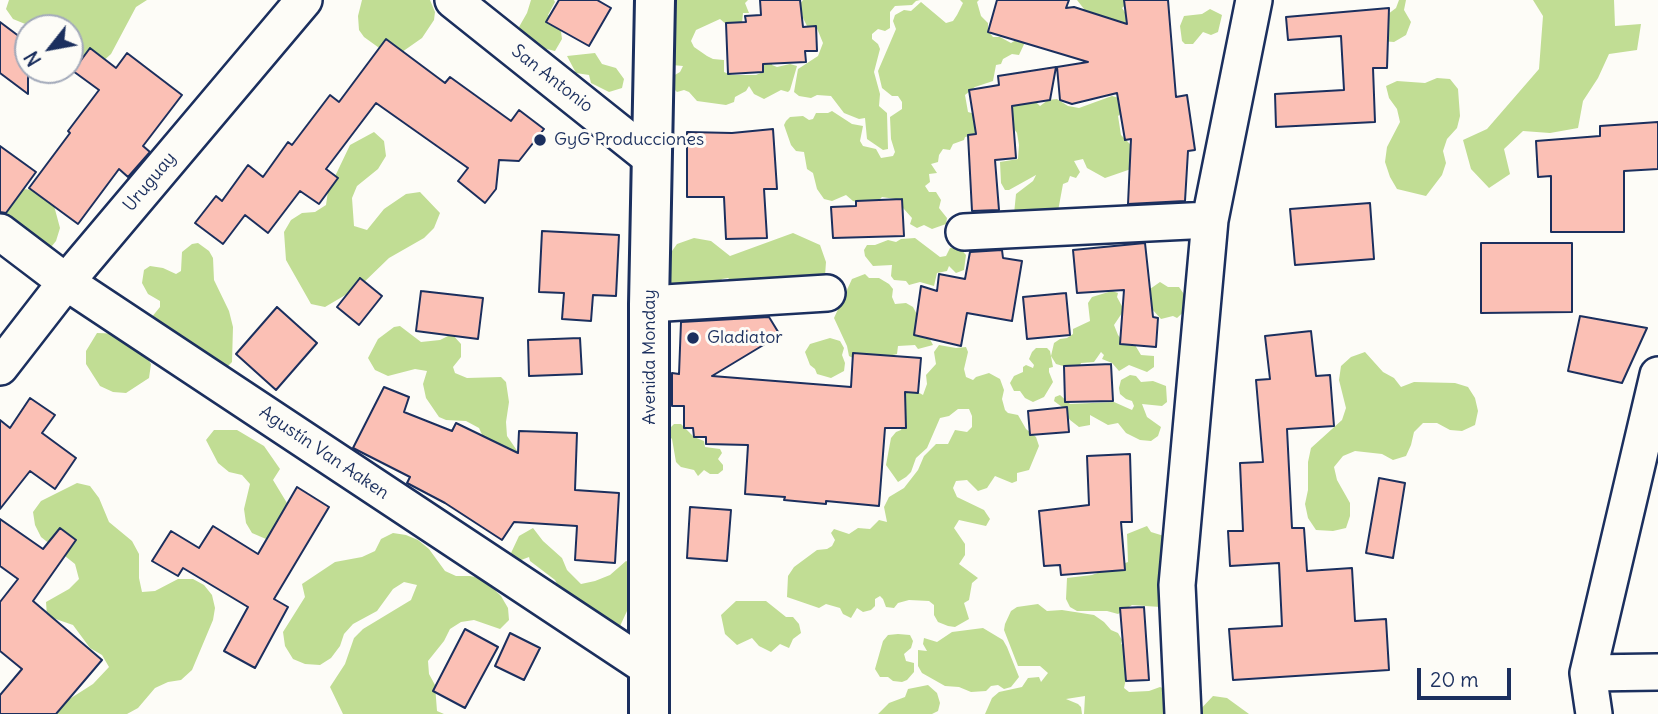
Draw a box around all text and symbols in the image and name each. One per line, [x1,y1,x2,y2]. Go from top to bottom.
north arrow [14,14,84,84]
street label: San Antonio [507,40,597,118]
text: N [19,47,46,71]
place label: GyG Producciones [554,129,704,151]
marker: GyG Producciones [532,132,548,148]
street label: Uruguay [119,148,181,216]
street label: Avenida Monday [639,289,661,425]
place label: Gladiator [707,327,783,349]
marker: Gladiator [685,330,701,346]
street label: Agustín Van Aaken [255,402,393,504]
scale bar [1420,654,1514,698]
text: 20 m [1430,666,1479,693]

